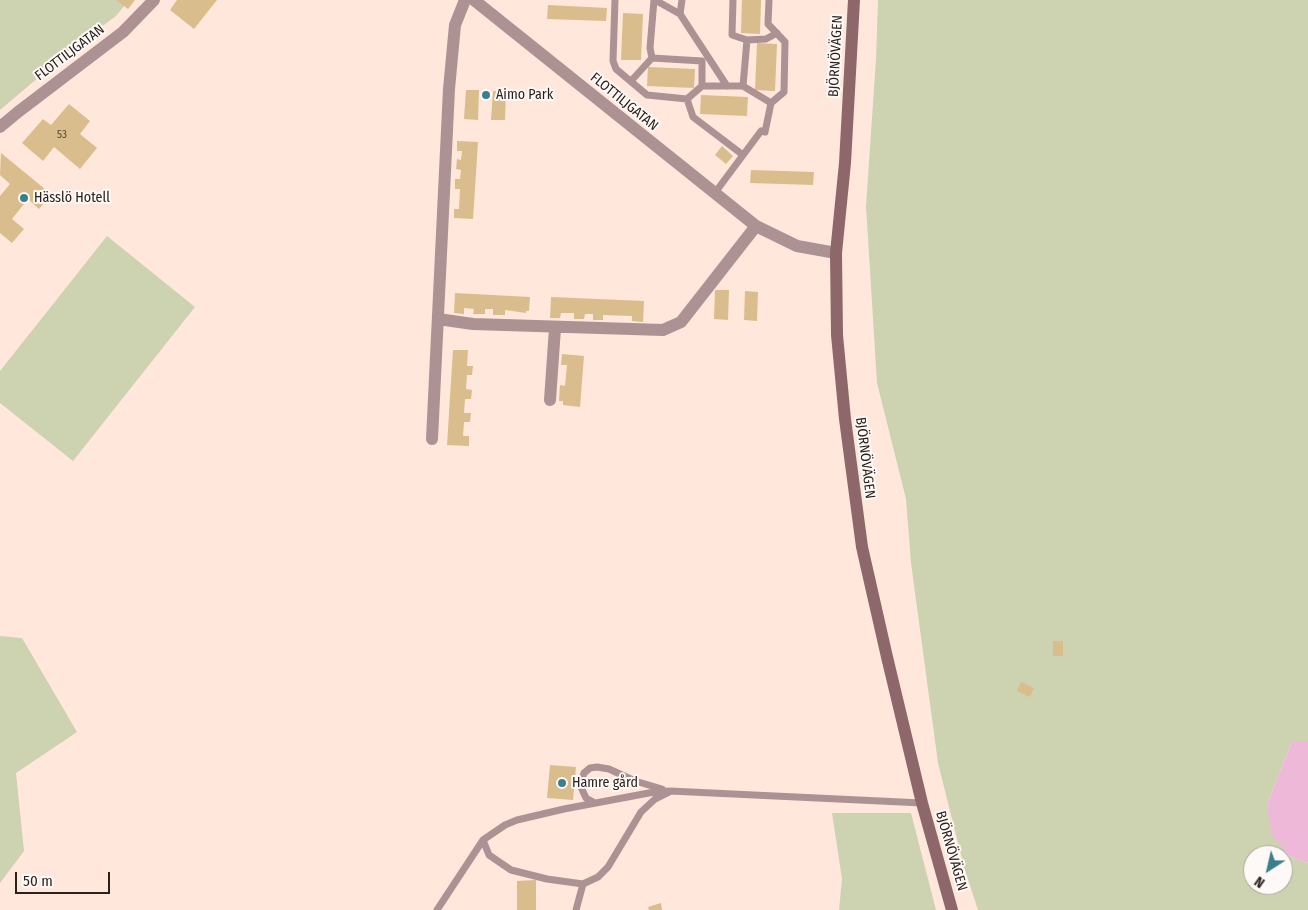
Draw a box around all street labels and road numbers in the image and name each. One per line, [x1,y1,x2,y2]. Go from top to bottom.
street label: BJÖRNÖVÄGEN [825,15,847,97]
street label: FLOTTILJGATAN [32,21,108,85]
street label: FLOTTILJGATAN [587,69,661,135]
street label: BJÖRNÖVÄGEN [852,416,878,500]
street label: BJÖRNÖVÄGEN [932,809,970,893]

